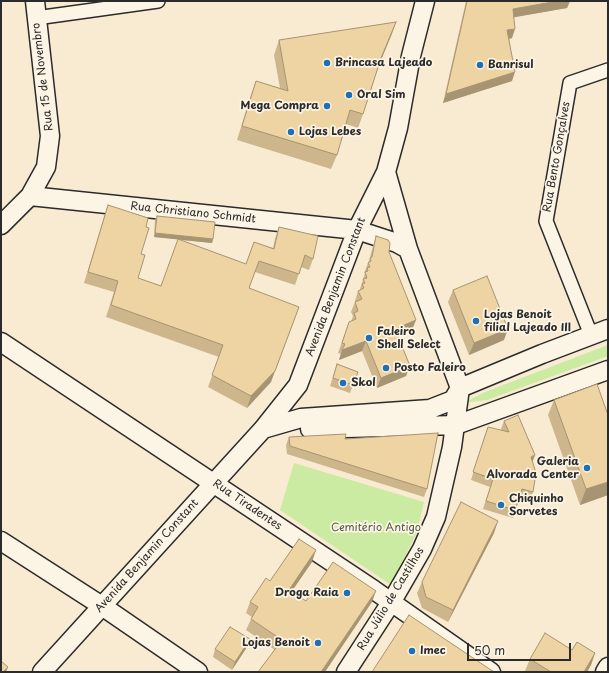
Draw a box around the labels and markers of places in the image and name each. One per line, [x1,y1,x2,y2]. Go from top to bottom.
place label: Brincasa Lajeado [335,56,432,70]
marker: Brincasa Lajeado [322,58,332,68]
place label: Banrisul [488,58,533,72]
marker: Banrisul [475,60,485,70]
place label: Oral Sim [357,88,406,102]
marker: Oral Sim [344,90,354,100]
place label: Mega Compra [241,99,319,113]
marker: Mega Compra [322,101,332,111]
place label: Lojas Lebes [299,125,361,139]
marker: Lojas Lebes [286,127,296,137]
place label: Lojas Benoit filial Lajeado III [484,308,571,334]
marker: Lojas Benoit filial Lajeado III [471,316,481,326]
place label: Faleiro Shell Select [377,325,441,351]
marker: Faleiro Shell Select [364,333,374,343]
place label: Posto Faleiro [394,361,466,375]
marker: Posto Faleiro [381,363,391,373]
place label: Skol [351,376,376,390]
marker: Skol [338,378,348,388]
place label: Galeria Alvorada Center [486,455,579,481]
marker: Galeria Alvorada Center [582,463,592,473]
place label: Chiquinho Sorvetes [509,492,564,518]
marker: Chiquinho Sorvetes [496,500,506,510]
place label: Droga Raia [275,586,339,600]
marker: Droga Raia [342,588,352,598]
place label: Lojas Benoit [242,636,310,650]
marker: Lojas Benoit [313,638,323,648]
place label: Imec [420,644,446,658]
marker: Imec [407,646,417,656]

